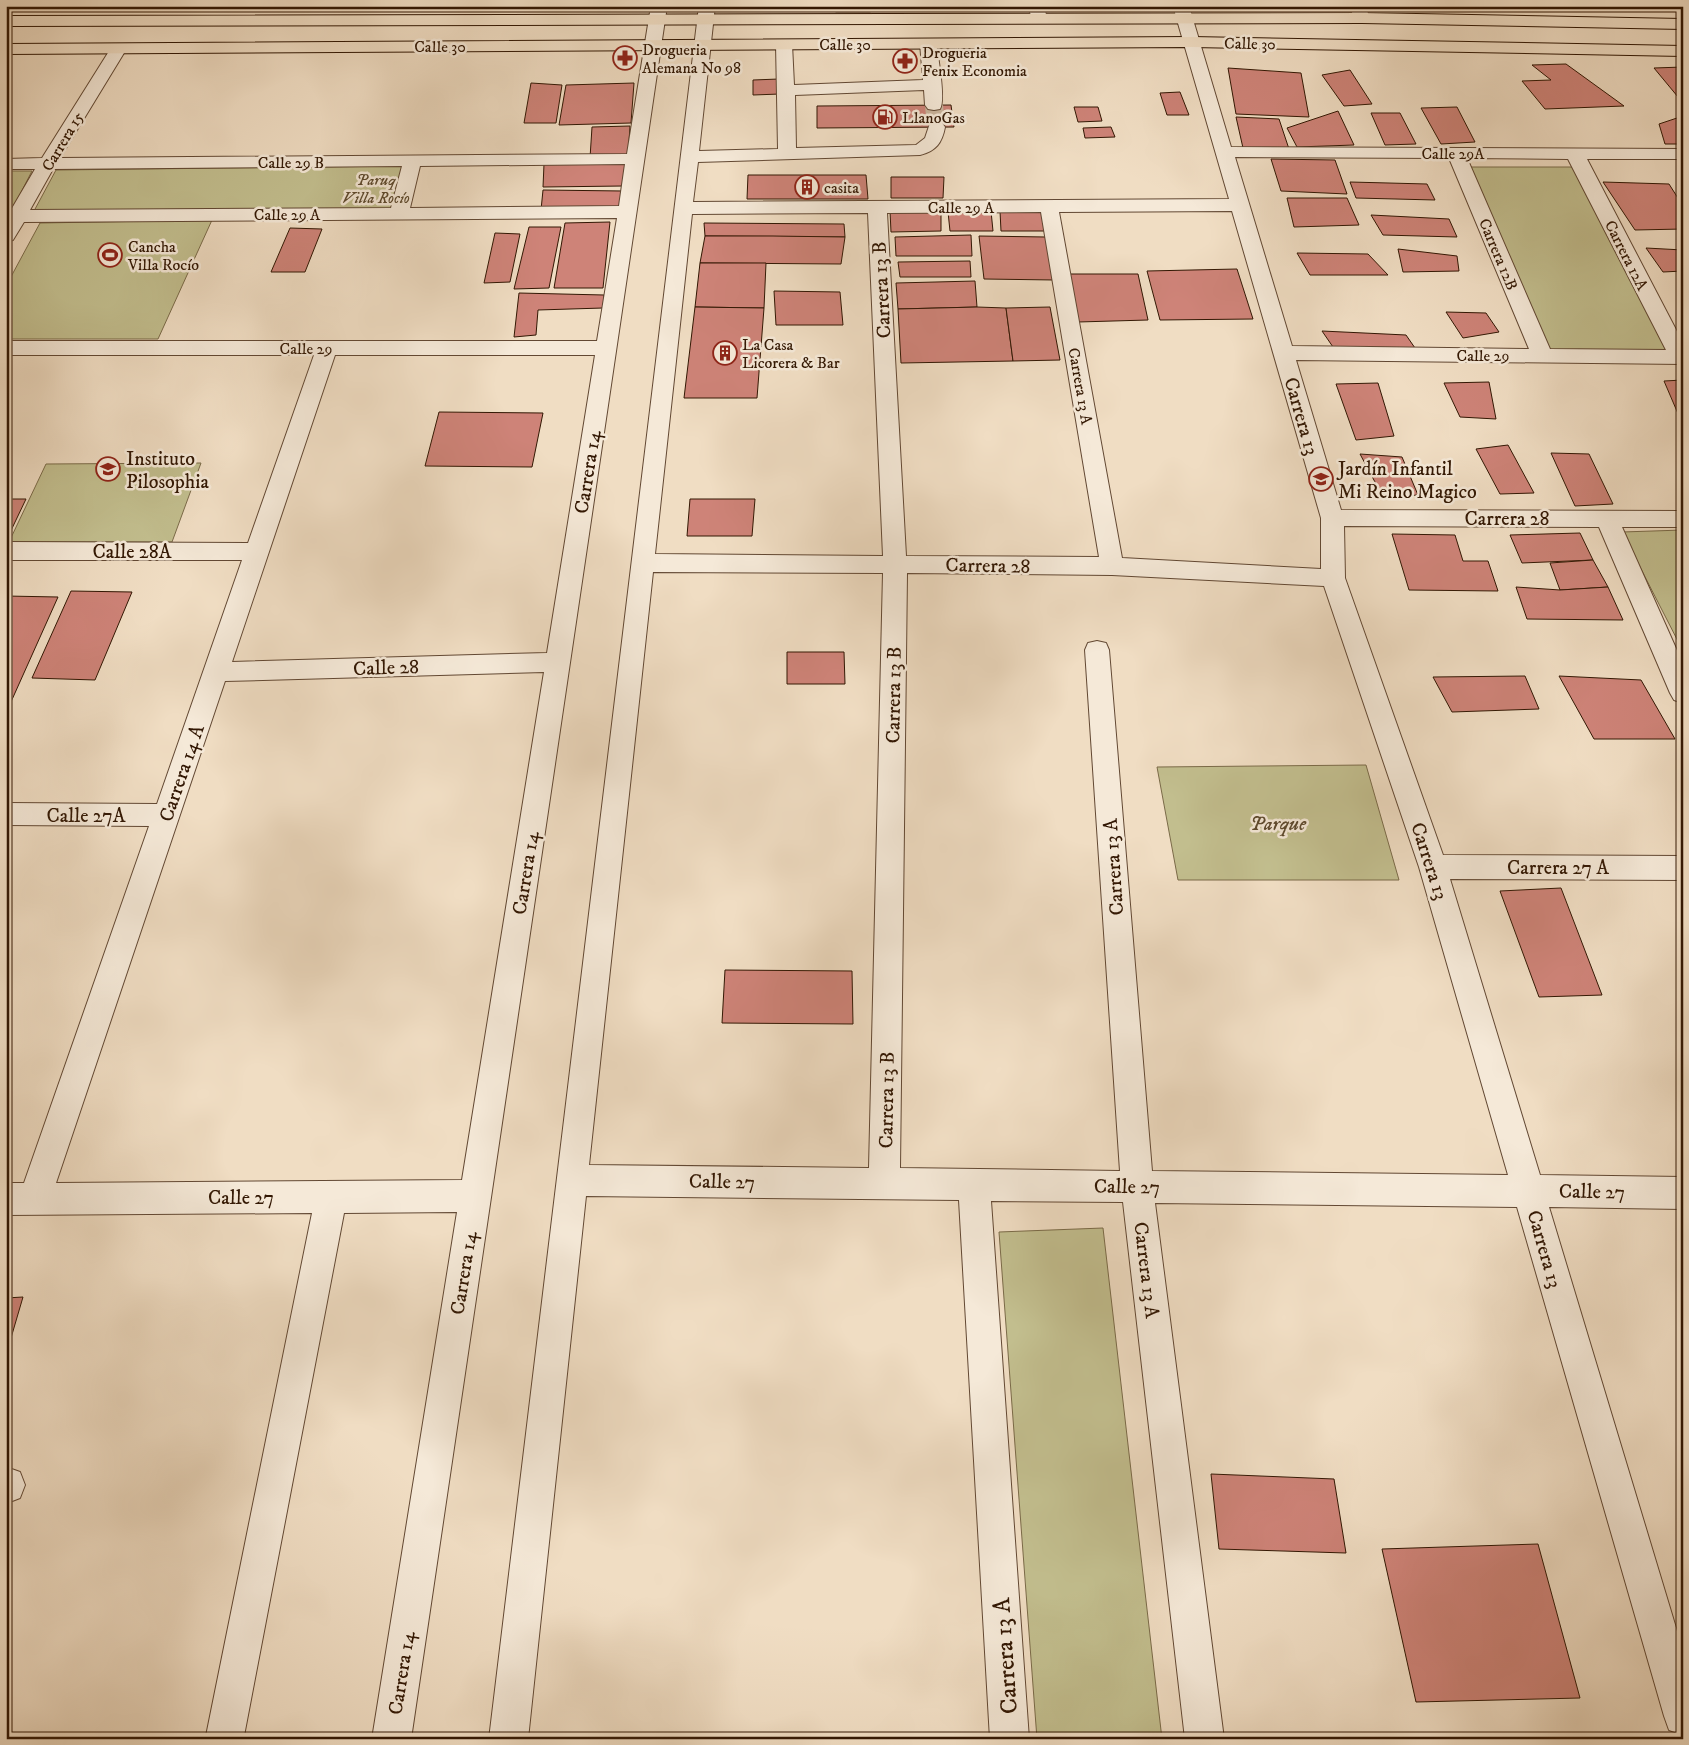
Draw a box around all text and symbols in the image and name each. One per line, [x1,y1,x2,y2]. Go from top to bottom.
street label: Calle 30 [1224,34,1276,54]
street label: Calle 30 [819,35,871,55]
street label: Calle 30 [414,37,466,57]
place label: Drogueria Alemana No 98 [642,40,741,78]
place label: Drogueria Fenix Economia [922,43,1027,81]
pharmacy icon: Drogueria Alemana No 98 [612,45,638,71]
pharmacy icon: Drogueria Fenix Economia [892,48,918,74]
fuel station icon: LlanoGas [872,104,898,130]
street label: Carrera 15 [37,108,88,175]
place label: LlanoGas [902,108,965,128]
street label: Calle 29A [1421,144,1485,164]
street label: Calle 29 B [258,153,324,173]
park label: Paruq Villa Rocío [342,170,410,208]
building icon: casita [794,174,820,200]
place label: casita [824,178,859,198]
street label: Calle 29 A [928,198,995,218]
street label: Calle 29 A [254,205,321,225]
street label: Carrera 12B [1474,215,1522,293]
street label: Carrera 12A [1600,217,1653,295]
place label: Cancha Villa Rocío [127,237,199,275]
street label: Carrera 13 B [867,241,898,339]
sports icon: Cancha Villa Rocío [97,242,123,268]
place label: La Casa Licorera & Bar [742,335,840,373]
street label: Calle 29 [280,339,332,359]
building icon: La Casa Licorera & Bar [712,340,738,366]
street label: Carrera 13 A [1063,346,1097,427]
street label: Calle 29 [1457,346,1509,366]
street label: Carrera 13 [1278,375,1324,458]
street label: Carrera 14 [570,428,607,516]
place label: Instituto Pilosophia [126,447,209,495]
school or university icon: Instituto Pilosophia [95,456,121,482]
place label: Jardín Infantil Mi Reino Magico [1336,457,1477,505]
school or university icon: Jardín Infantil Mi Reino Magico [1308,466,1334,492]
street label: Carrera 28 [1464,507,1550,532]
street label: Calle 28A [93,540,172,565]
street label: Carrera 28 [945,553,1031,580]
street label: Carrera 13 B [881,646,908,744]
street label: Calle 28 [353,655,420,682]
street label: Carrera 14 A [154,721,211,825]
street label: Calle 27A [47,804,126,829]
park label: Parque [1250,812,1307,837]
street label: Carrera 13 A [1099,817,1130,916]
street label: Carrera 13 [1404,820,1453,903]
street label: Carrera 14 [508,829,545,917]
street label: Carrera 27 A [1507,856,1609,881]
street label: Carrera 13 B [874,1051,901,1149]
street label: Calle 27 [689,1169,755,1196]
street label: Calle 27 [1094,1174,1160,1201]
street label: Calle 27 [1559,1179,1625,1206]
street label: Calle 27 [208,1186,274,1211]
street label: Carrera 13 [1521,1208,1567,1291]
street label: Carrera 13 A [1127,1221,1164,1320]
street label: Carrera 14 [446,1229,483,1317]
street label: Carrera 13 A [987,1596,1025,1715]
street label: Carrera 14 [384,1629,421,1717]

